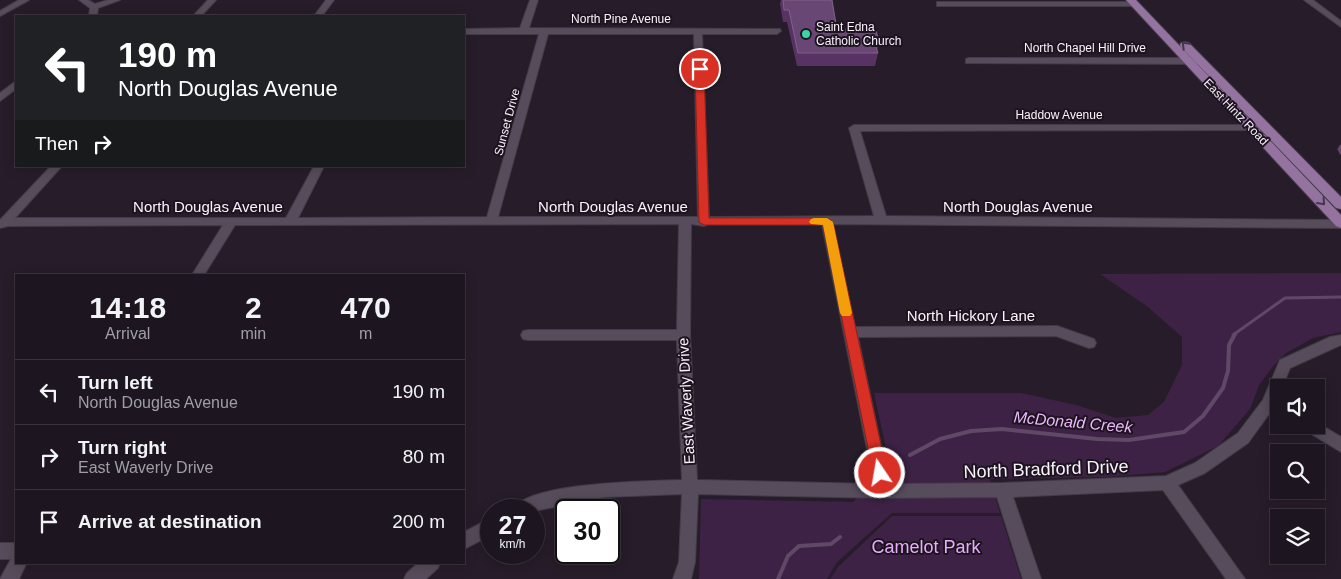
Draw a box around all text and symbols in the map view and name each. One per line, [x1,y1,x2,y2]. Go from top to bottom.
street label: North Pine Avenue [571,12,671,26]
place label: Saint Edna Catholic Church [816,20,901,48]
marker: Saint Edna Catholic Church [800,28,812,40]
icon: left [35,35,100,100]
text: 190 m [118,35,217,74]
street label: North Chapel Hill Drive [1024,41,1146,55]
one-way arrow [1182,41,1191,50]
pin [679,48,721,90]
icon: arrive [686,55,714,83]
text: North Douglas Avenue [118,76,338,101]
street label: East Hintz Road [1201,76,1271,148]
street label: Sunset Drive [491,87,523,157]
street label: Haddow Avenue [1015,108,1103,122]
icon: right [88,130,116,158]
text: Then [35,133,78,154]
one-way arrow [1316,197,1325,206]
street label: North Douglas Avenue [133,198,283,215]
street label: North Douglas Avenue [538,198,688,215]
street label: North Douglas Avenue [943,198,1093,215]
text: 14:18 [89,291,166,324]
text: 2 [245,291,262,324]
text: 470 [341,291,391,324]
street label: North Hickory Lane [907,307,1035,324]
text: Arrival [105,325,150,342]
text: min [240,325,266,342]
text: m [359,325,372,342]
street label: East Waverly Drive [674,337,698,465]
text: Turn left [78,372,153,393]
icon: left [35,378,63,406]
map controls [1270,379,1325,564]
button: sound [1270,379,1325,434]
text: 190 m [392,381,445,402]
text: North Douglas Avenue [78,394,238,411]
water label: McDonald Creek [1013,408,1134,436]
text: Turn right [78,437,166,458]
icon: right [35,443,63,471]
button: search [1270,444,1325,499]
text: 80 m [403,446,445,467]
position arrow [853,446,905,498]
street label: North Bradford Drive [963,456,1129,482]
text: East Waverly Drive [78,459,213,476]
speed limit sign: 30 [555,499,620,564]
icon: arrive [35,508,63,536]
button: layers [1270,509,1325,564]
text: Arrive at destination [78,511,262,532]
text: 200 m [392,511,445,532]
text: 27 [499,511,526,539]
text: km/h [499,537,526,551]
park label: Camelot Park [871,537,982,557]

